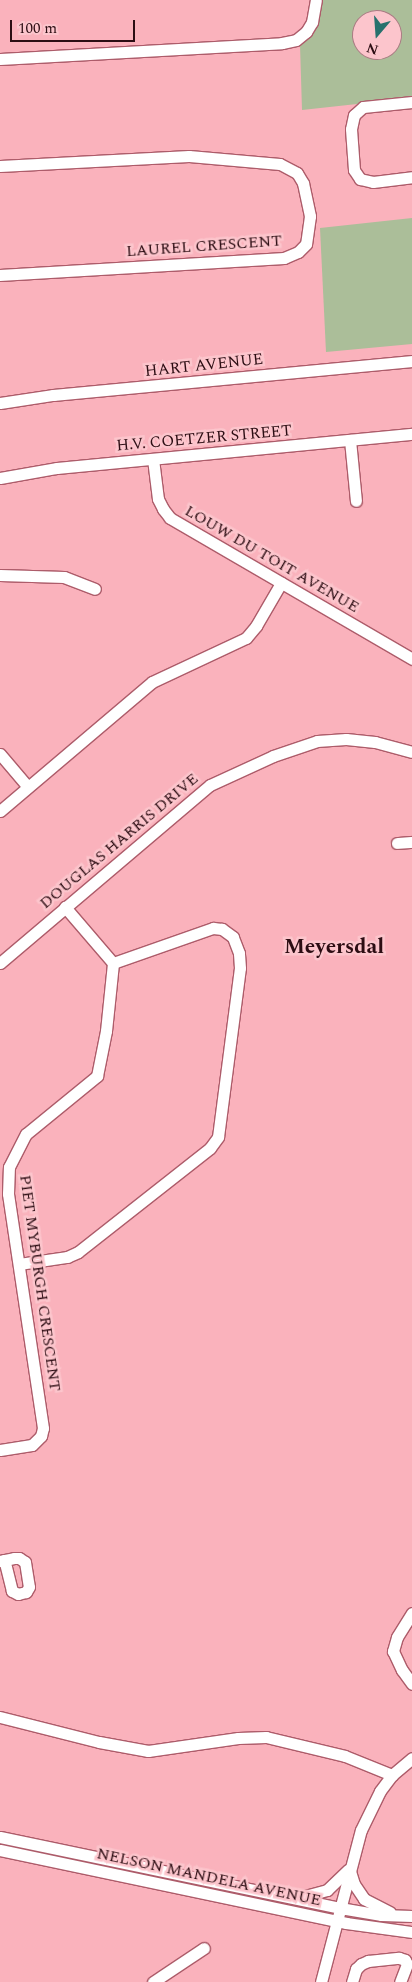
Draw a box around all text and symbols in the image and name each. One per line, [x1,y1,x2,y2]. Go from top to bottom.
scale bar [12,10,138,42]
north arrow [352,10,402,60]
text: 100 m [18,17,57,40]
text: N [364,37,381,61]
street label: LAUREL CRESCENT [126,231,282,261]
street label: HART AVENUE [144,349,264,381]
street label: H.V. COETZER STREET [115,421,293,455]
street label: LOUW DU TOIT AVENUE [181,501,363,617]
street label: DOUGLAS HARRIS DRIVE [36,769,202,913]
district label: Meyersdal [284,934,384,960]
street label: PIET MYBURGH CRESCENT [15,1174,65,1392]
street label: NELSON MANDELA AVENUE [95,1844,323,1910]

